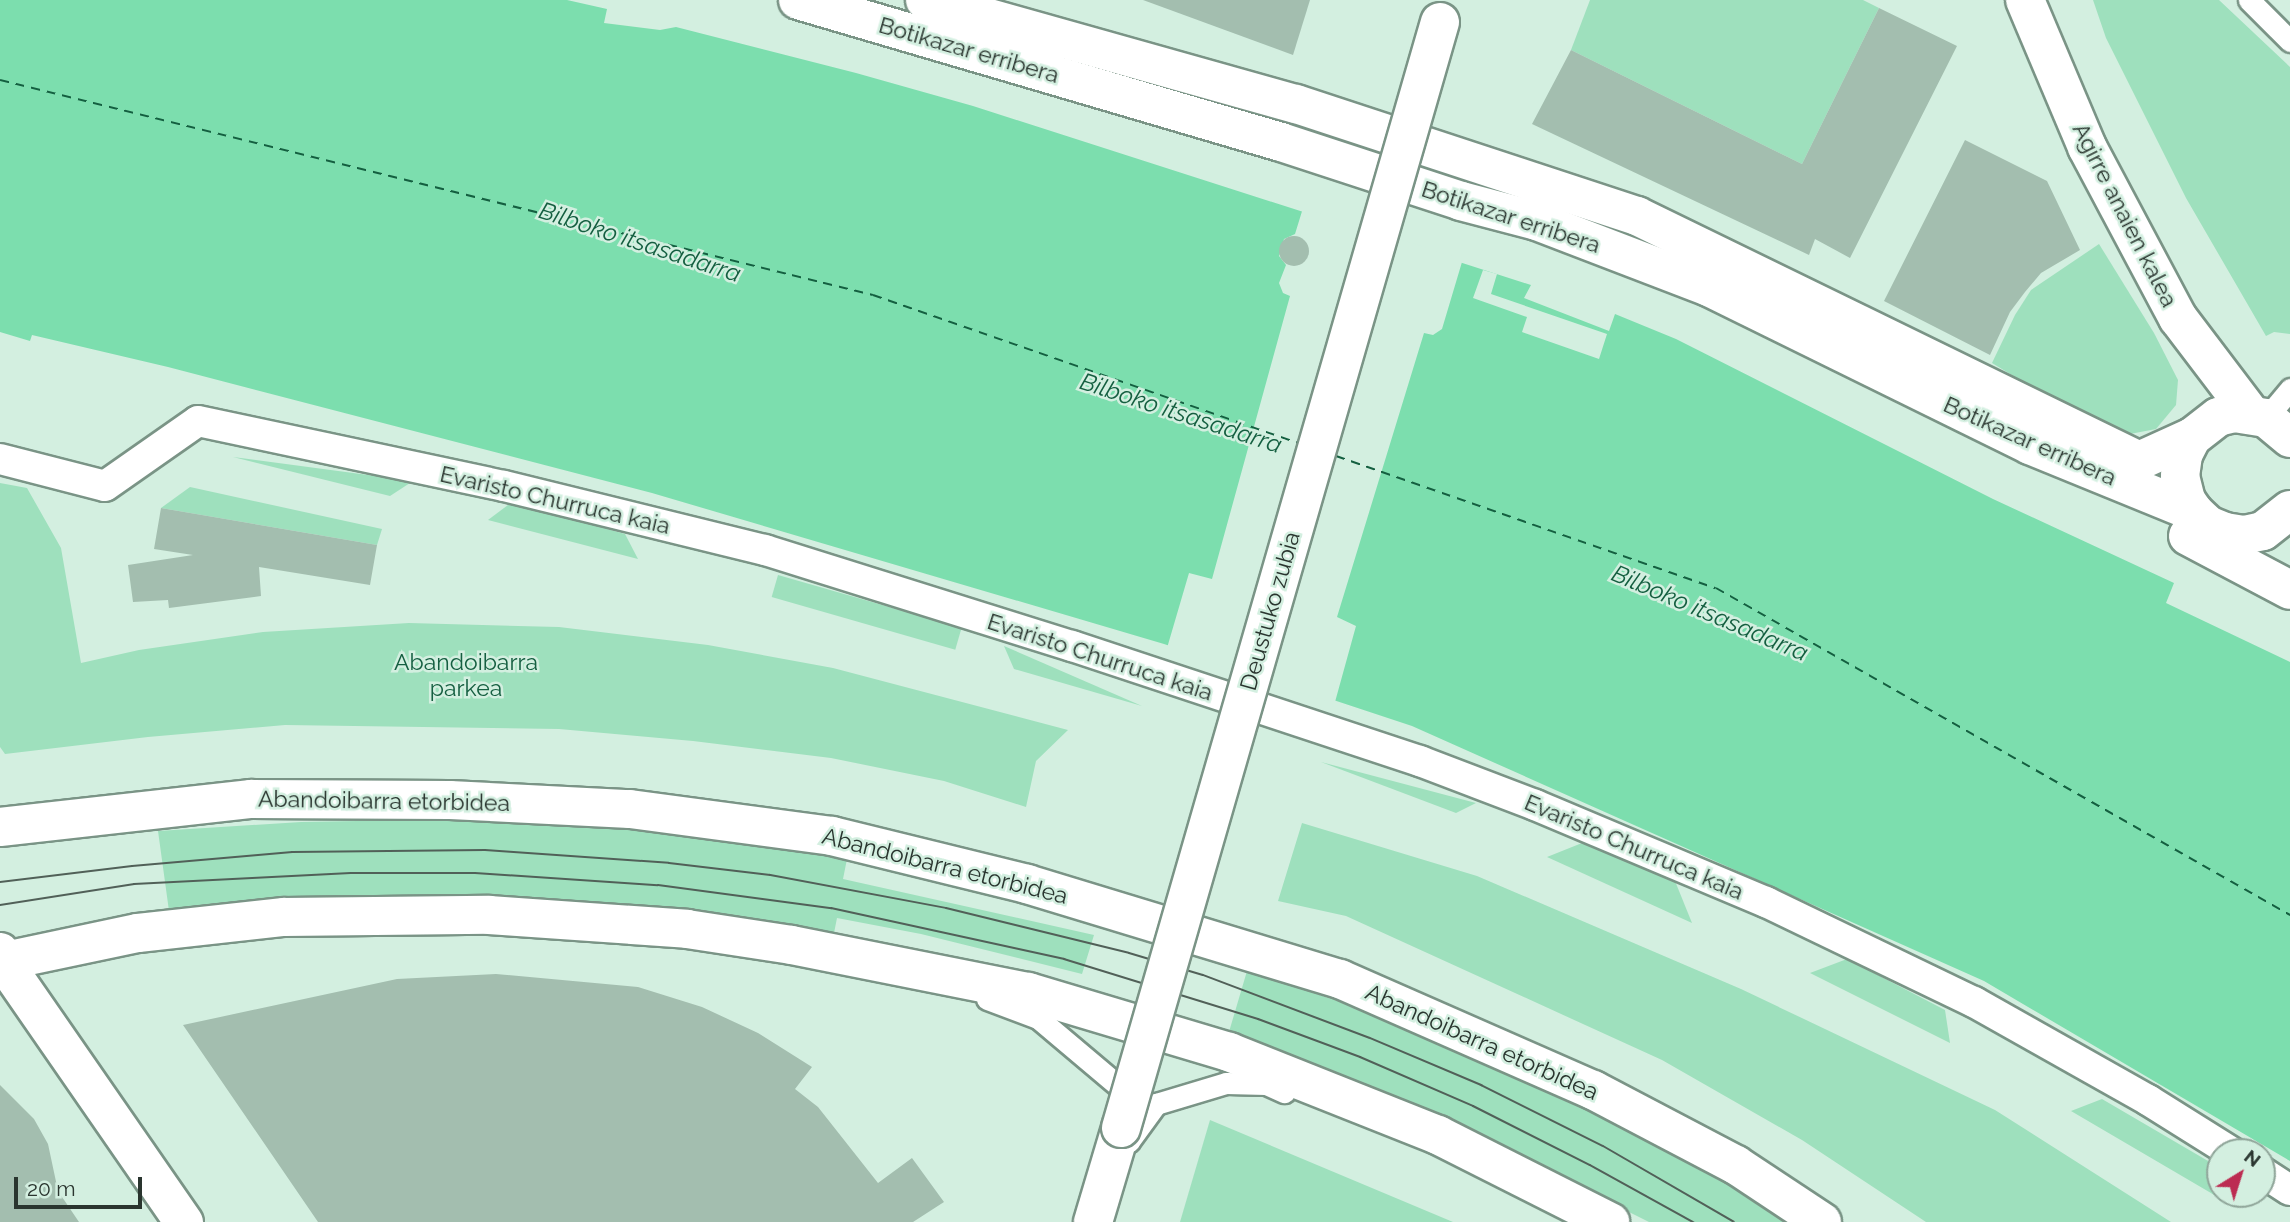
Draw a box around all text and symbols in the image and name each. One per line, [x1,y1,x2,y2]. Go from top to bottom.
street label: Botikazar erribera [875,11,1063,89]
street label: Agirre anaien kalea [2067,118,2183,312]
street label: Botikazar erribera [1418,175,1604,259]
water label: Bilboko itsasadarra [535,196,745,288]
water label: Bilboko itsasadarra [1076,367,1286,459]
street label: Botikazar erribera [1939,390,2121,492]
street label: Evaristo Churruca kaia [437,460,673,540]
street label: Deustuko zubia [1234,528,1306,694]
water label: Bilboko itsasadarra [1608,559,1812,667]
street label: Evaristo Churruca kaia [984,608,1216,706]
park label: Abandoibarra parkea [394,648,538,702]
street label: Abandoibarra etorbidea [258,785,510,817]
street label: Evaristo Churruca kaia [1520,788,1748,906]
street label: Abandoibarra etorbidea [819,822,1071,910]
street label: Abandoibarra etorbidea [1361,978,1603,1106]
north arrow [2206,1138,2276,1208]
text: N [2240,1145,2265,1171]
scale bar [18,1162,145,1206]
text: 20 m [27,1176,75,1201]

